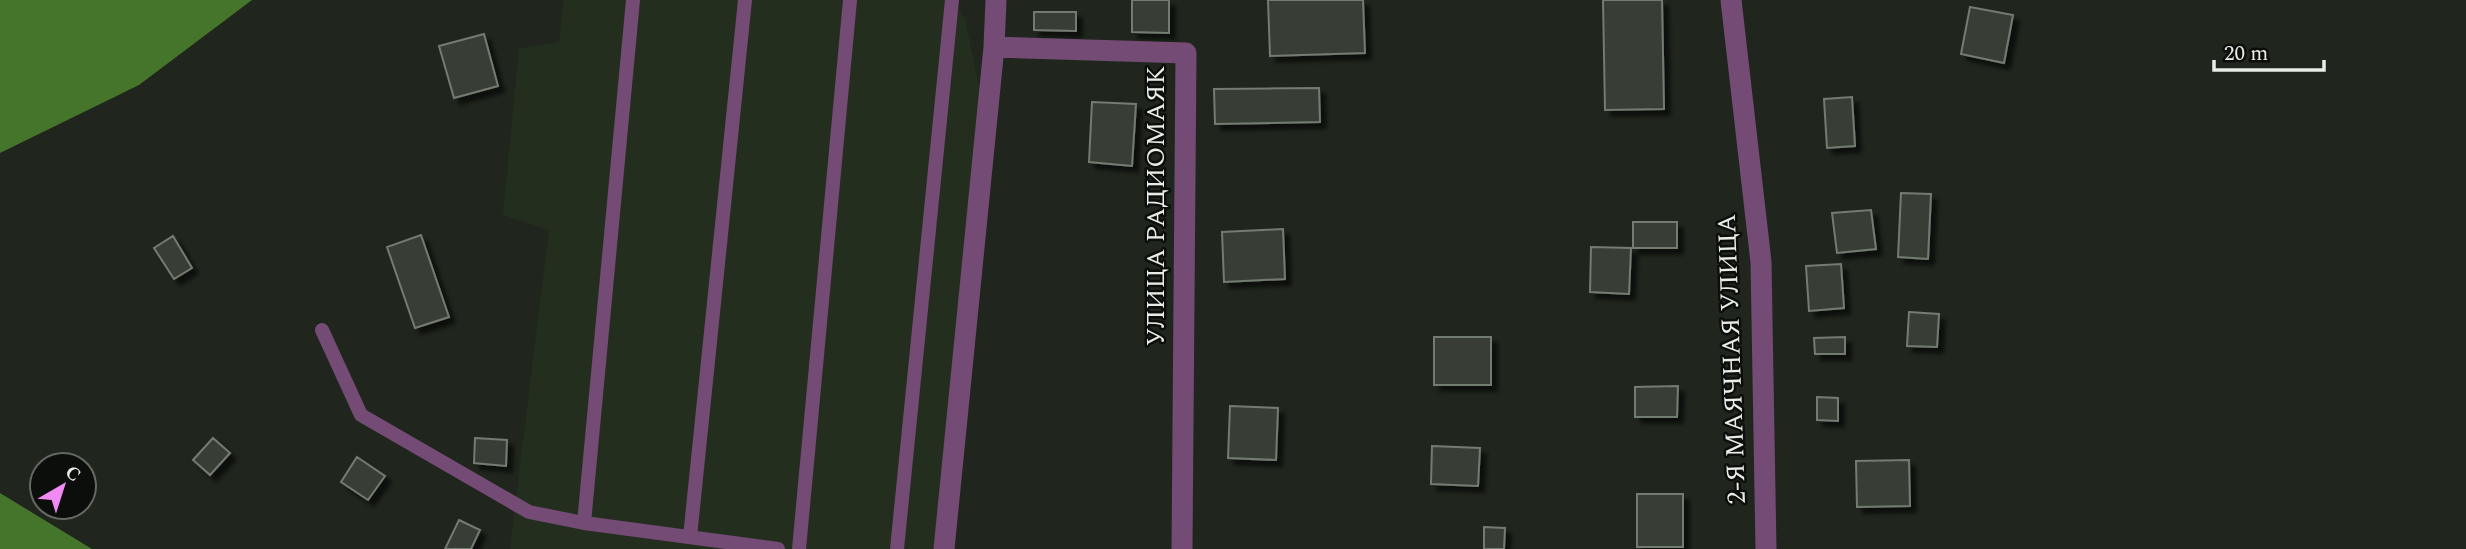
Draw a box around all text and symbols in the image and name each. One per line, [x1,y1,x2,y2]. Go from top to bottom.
scale bar [2214,28,2324,72]
text: 20 m [2224,38,2268,70]
street label: УЛИЦА РАДИОМАЯК [1136,65,1176,346]
street label: 2-Я МАЯЧНАЯ УЛИЦА [1707,213,1757,505]
north arrow [28,451,98,521]
text: С [58,458,87,489]

